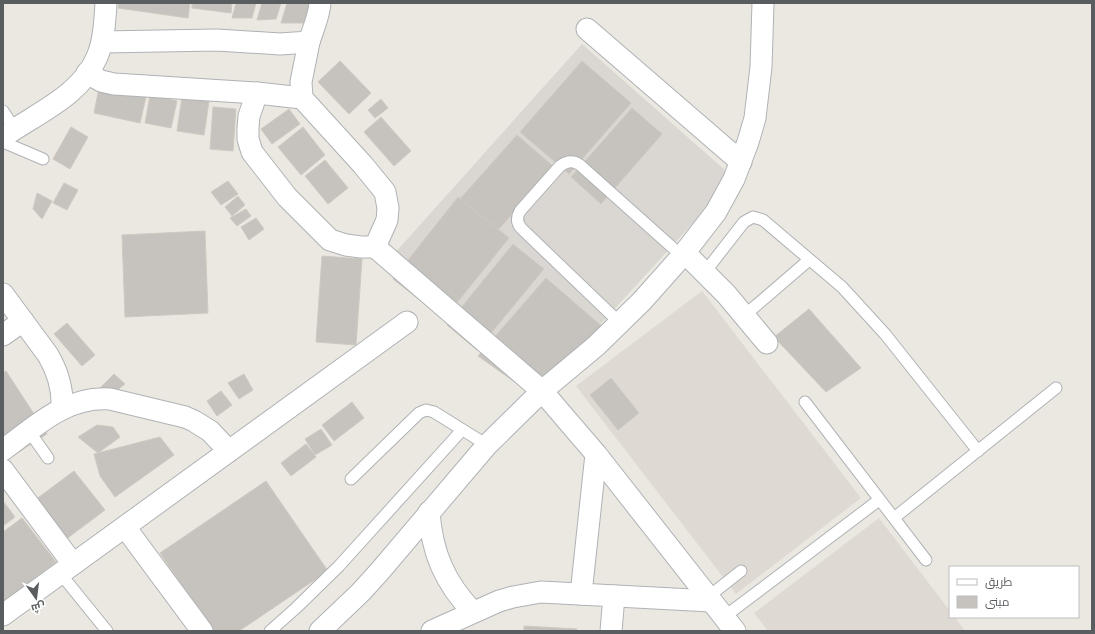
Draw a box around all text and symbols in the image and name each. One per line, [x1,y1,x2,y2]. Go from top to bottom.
legend [949,566,1079,618]
text: طريق [985,575,1013,589]
north arrow [16,578,56,618]
text: مبنى [985,595,1010,609]
text: ش [30,599,47,615]

